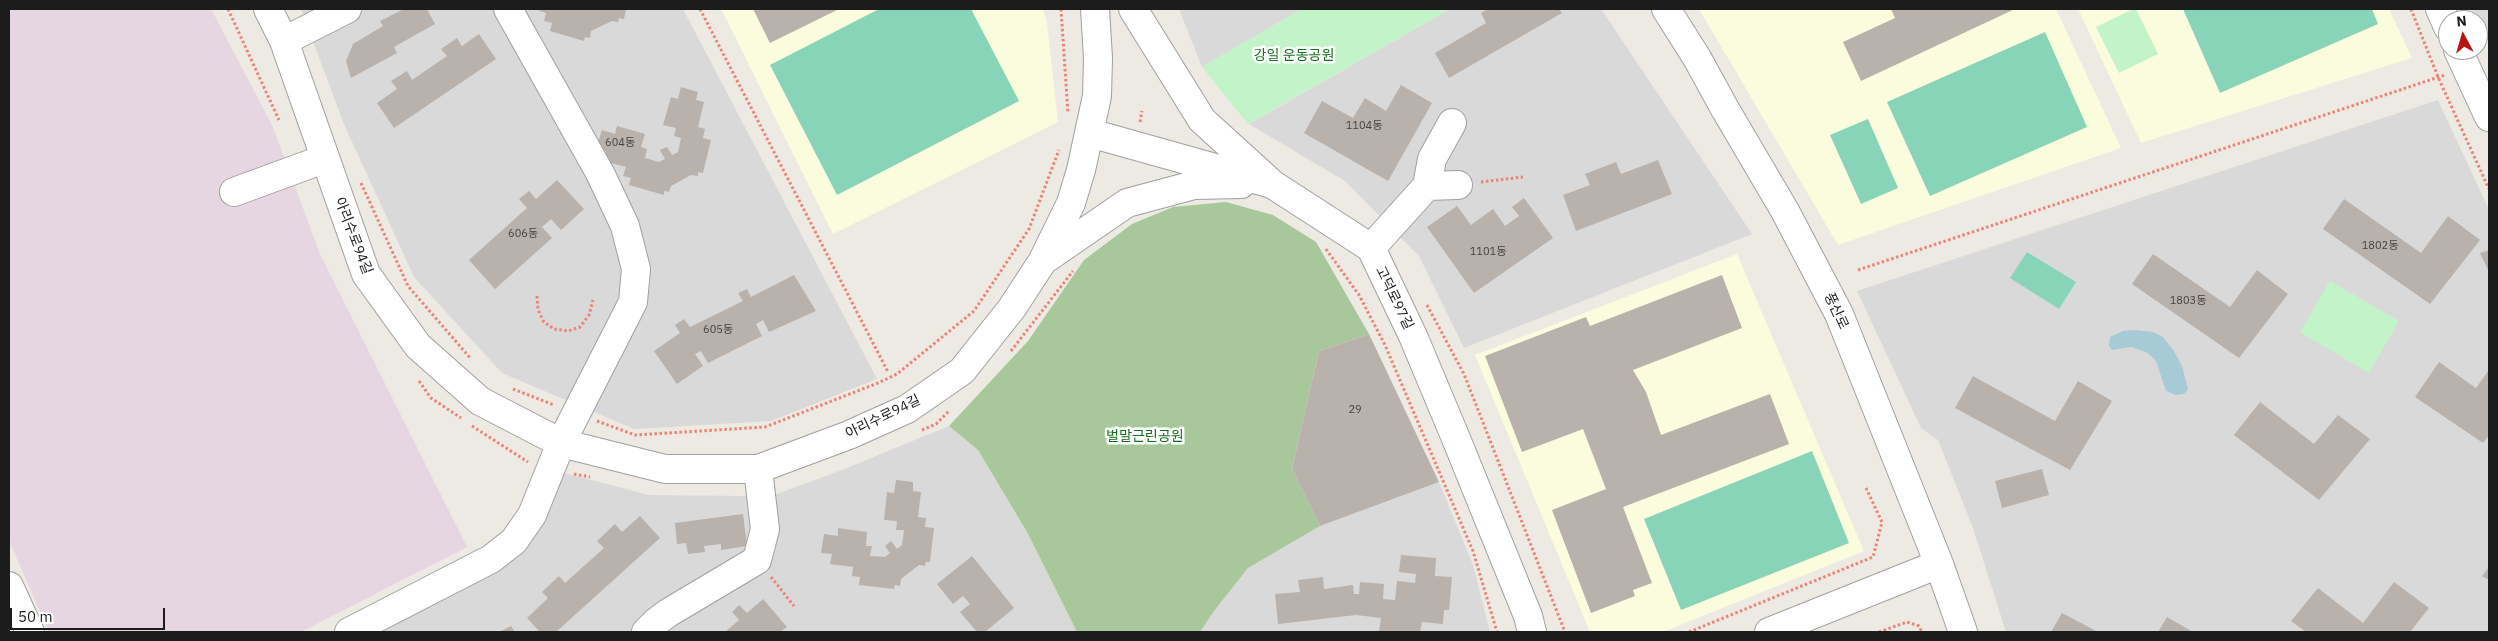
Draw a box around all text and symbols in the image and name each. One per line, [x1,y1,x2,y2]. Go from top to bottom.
north arrow [2438,10,2488,60]
text: N [2456,12,2468,31]
park label: 강일 운동공원 [1254,48,1334,64]
house number: 1104동 [1346,119,1382,133]
house number: 604동 [605,136,635,150]
street label: 아리수로94길 [331,195,375,277]
house number: 606동 [508,227,538,241]
house number: 1802동 [2362,239,2398,253]
house number: 1101동 [1470,245,1506,259]
street label: 고덕로97길 [1371,264,1417,332]
street label: 풍산로 [1820,290,1852,332]
house number: 1803동 [2170,294,2206,308]
house number: 605동 [703,323,733,337]
street label: 아리수로94길 [843,392,923,442]
house number: 29 [1348,403,1362,417]
park label: 벌말근린공원 [1106,429,1184,445]
scale bar [12,598,168,630]
text: 50 m [18,607,53,626]

